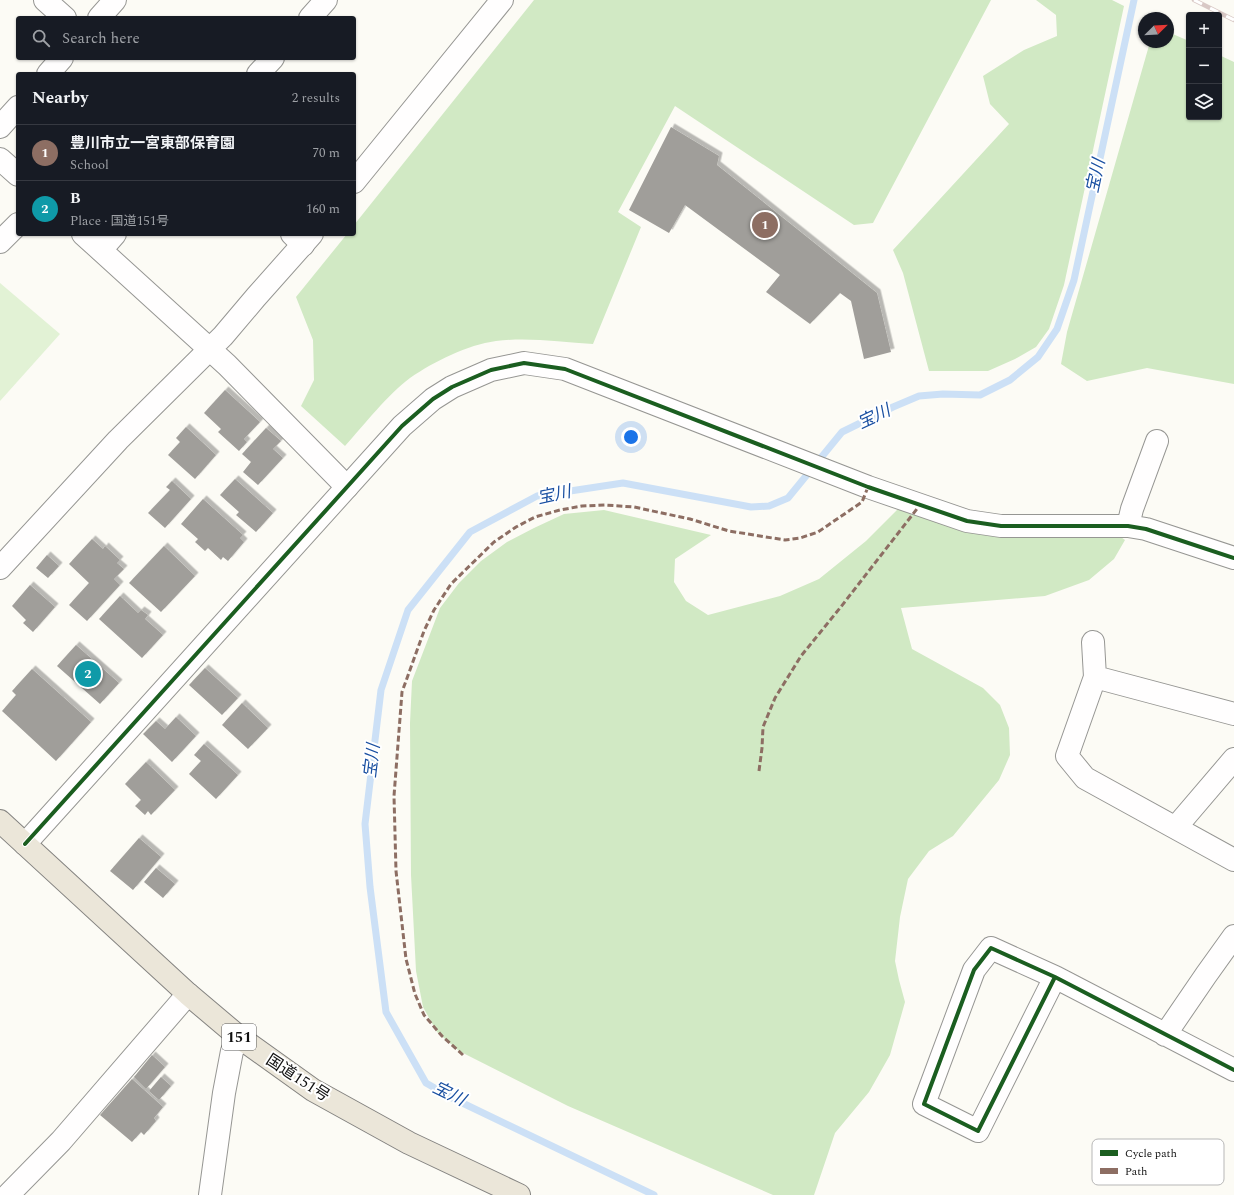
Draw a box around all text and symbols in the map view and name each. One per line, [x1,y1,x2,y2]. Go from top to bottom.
north arrow [1138,12,1174,48]
map controls [1186,12,1222,120]
button: + [1186,12,1222,48]
search box [16,16,356,60]
icon: search [30,27,52,49]
text: Search here [62,27,140,50]
button: − [1186,48,1222,84]
button: layers [1186,84,1222,120]
text: Nearby [32,85,88,111]
text: 2 results [292,88,340,108]
text: 豊川市立一宮東部保育園 [70,132,235,155]
text: 1 [41,143,49,163]
text: 70 m [313,143,340,163]
text: School [70,155,109,175]
water label: 宝川 [1080,155,1113,195]
text: B [70,187,81,210]
text: 2 [41,199,49,219]
text: 160 m [306,199,340,219]
pin: 1 [752,210,778,240]
text: Place · 国道151号 [70,211,169,231]
water label: 宝川 [853,397,897,436]
your location [621,427,641,447]
water label: 宝川 [535,478,575,511]
pin: 2 [75,659,101,689]
water label: 宝川 [357,741,387,779]
road number: 151 [222,1024,256,1050]
street label: 国道151号 [261,1048,335,1108]
water label: 宝川 [428,1075,472,1114]
legend [1092,1139,1224,1185]
text: Cycle path [1125,1145,1177,1162]
text: Path [1125,1163,1147,1180]

